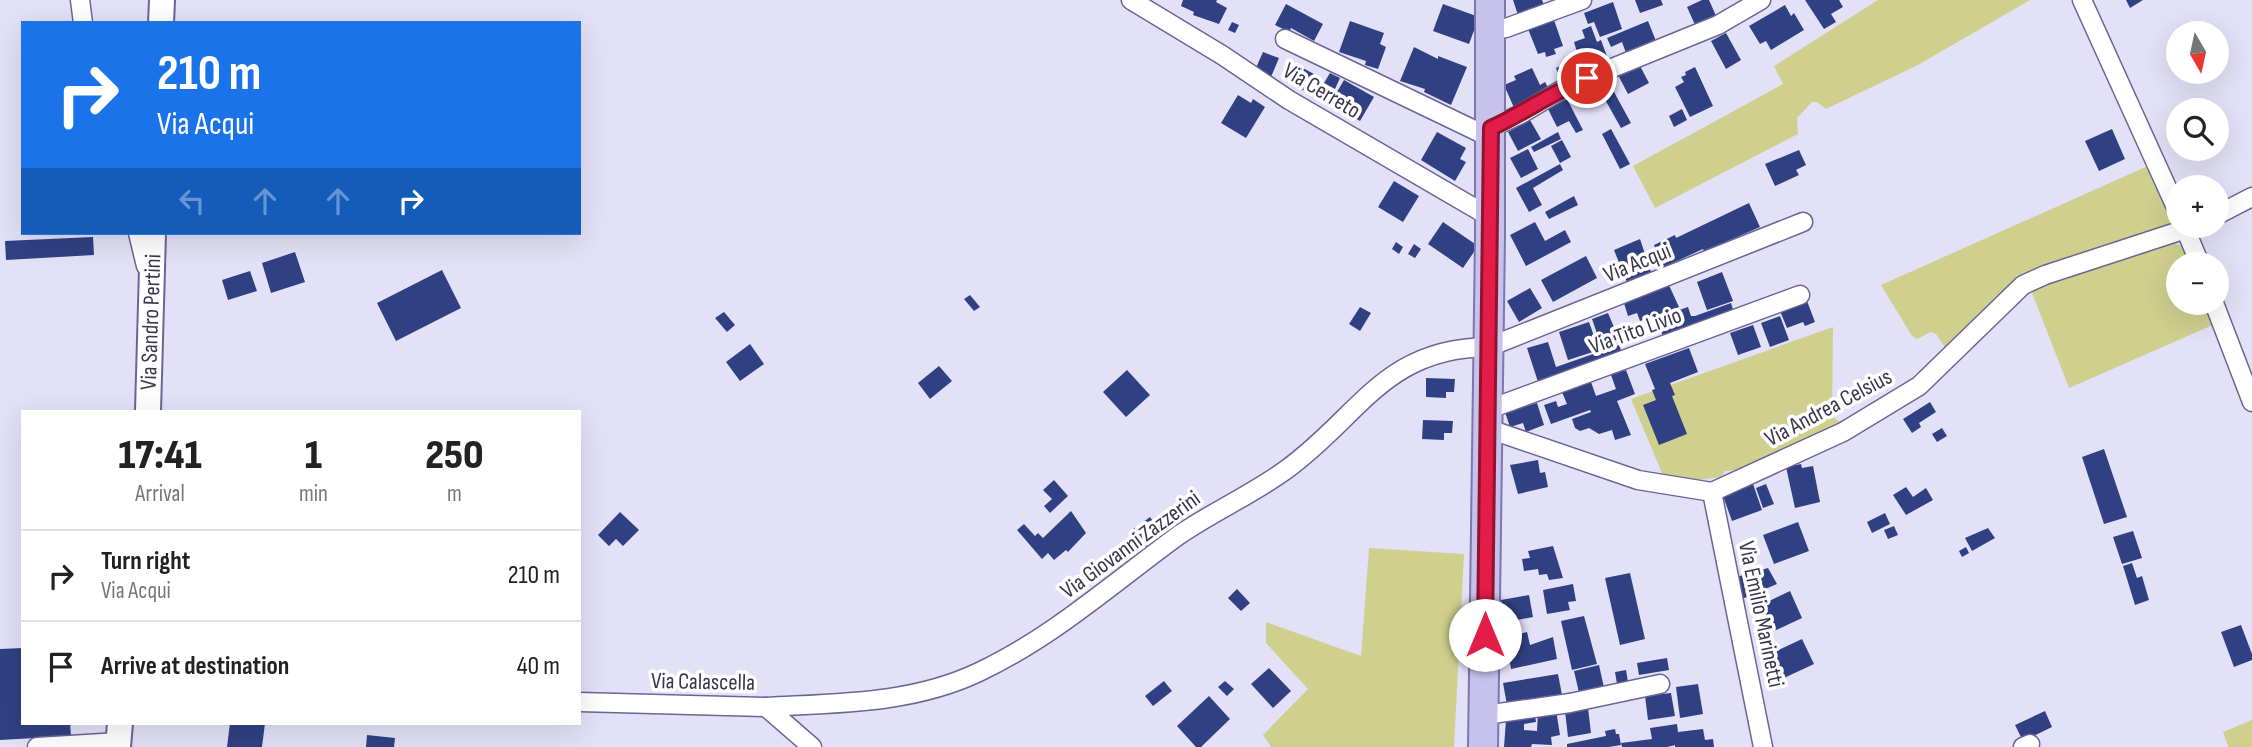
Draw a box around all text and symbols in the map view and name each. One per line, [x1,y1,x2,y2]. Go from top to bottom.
north arrow [2166,21,2230,84]
map controls [2166,21,2229,315]
text: 210 m [157,45,261,104]
pin [1557,48,1617,108]
icon: right [42,49,133,140]
street label: Via Cerreto [1278,57,1365,125]
icon: arrive [1568,59,1606,97]
button: search [2166,98,2229,161]
text: Via Acqui [157,105,254,144]
button: + [2166,175,2229,238]
icon: left [173,182,211,220]
icon: ahead [246,182,284,220]
icon: ahead [319,182,357,220]
icon: right [392,182,430,220]
street label: Via Acqui [1600,237,1675,289]
button: − [2166,252,2229,315]
street label: Via Sandro Pertini [135,254,167,390]
street label: Via Tito Livio [1585,301,1685,361]
street label: Via Andrea Celsius [1760,363,1897,453]
text: 17:41 [118,430,202,481]
text: 1 [305,430,322,481]
text: 250 [425,430,484,481]
text: Arrival [135,480,185,508]
text: min [299,480,328,508]
text: m [447,480,462,508]
street label: Via Giovanni Zazzerini [1055,485,1206,605]
street label: Via Emilio Marinetti [1732,539,1790,690]
text: Turn right [101,546,190,577]
icon: right [42,557,80,595]
text: 210 m [508,560,560,591]
text: Via Acqui [101,577,171,605]
position arrow [1448,598,1522,672]
icon: arrive [42,648,80,686]
text: Arrive at destination [101,651,289,682]
text: 40 m [517,651,560,682]
street label: Via Calascella [651,667,755,697]

